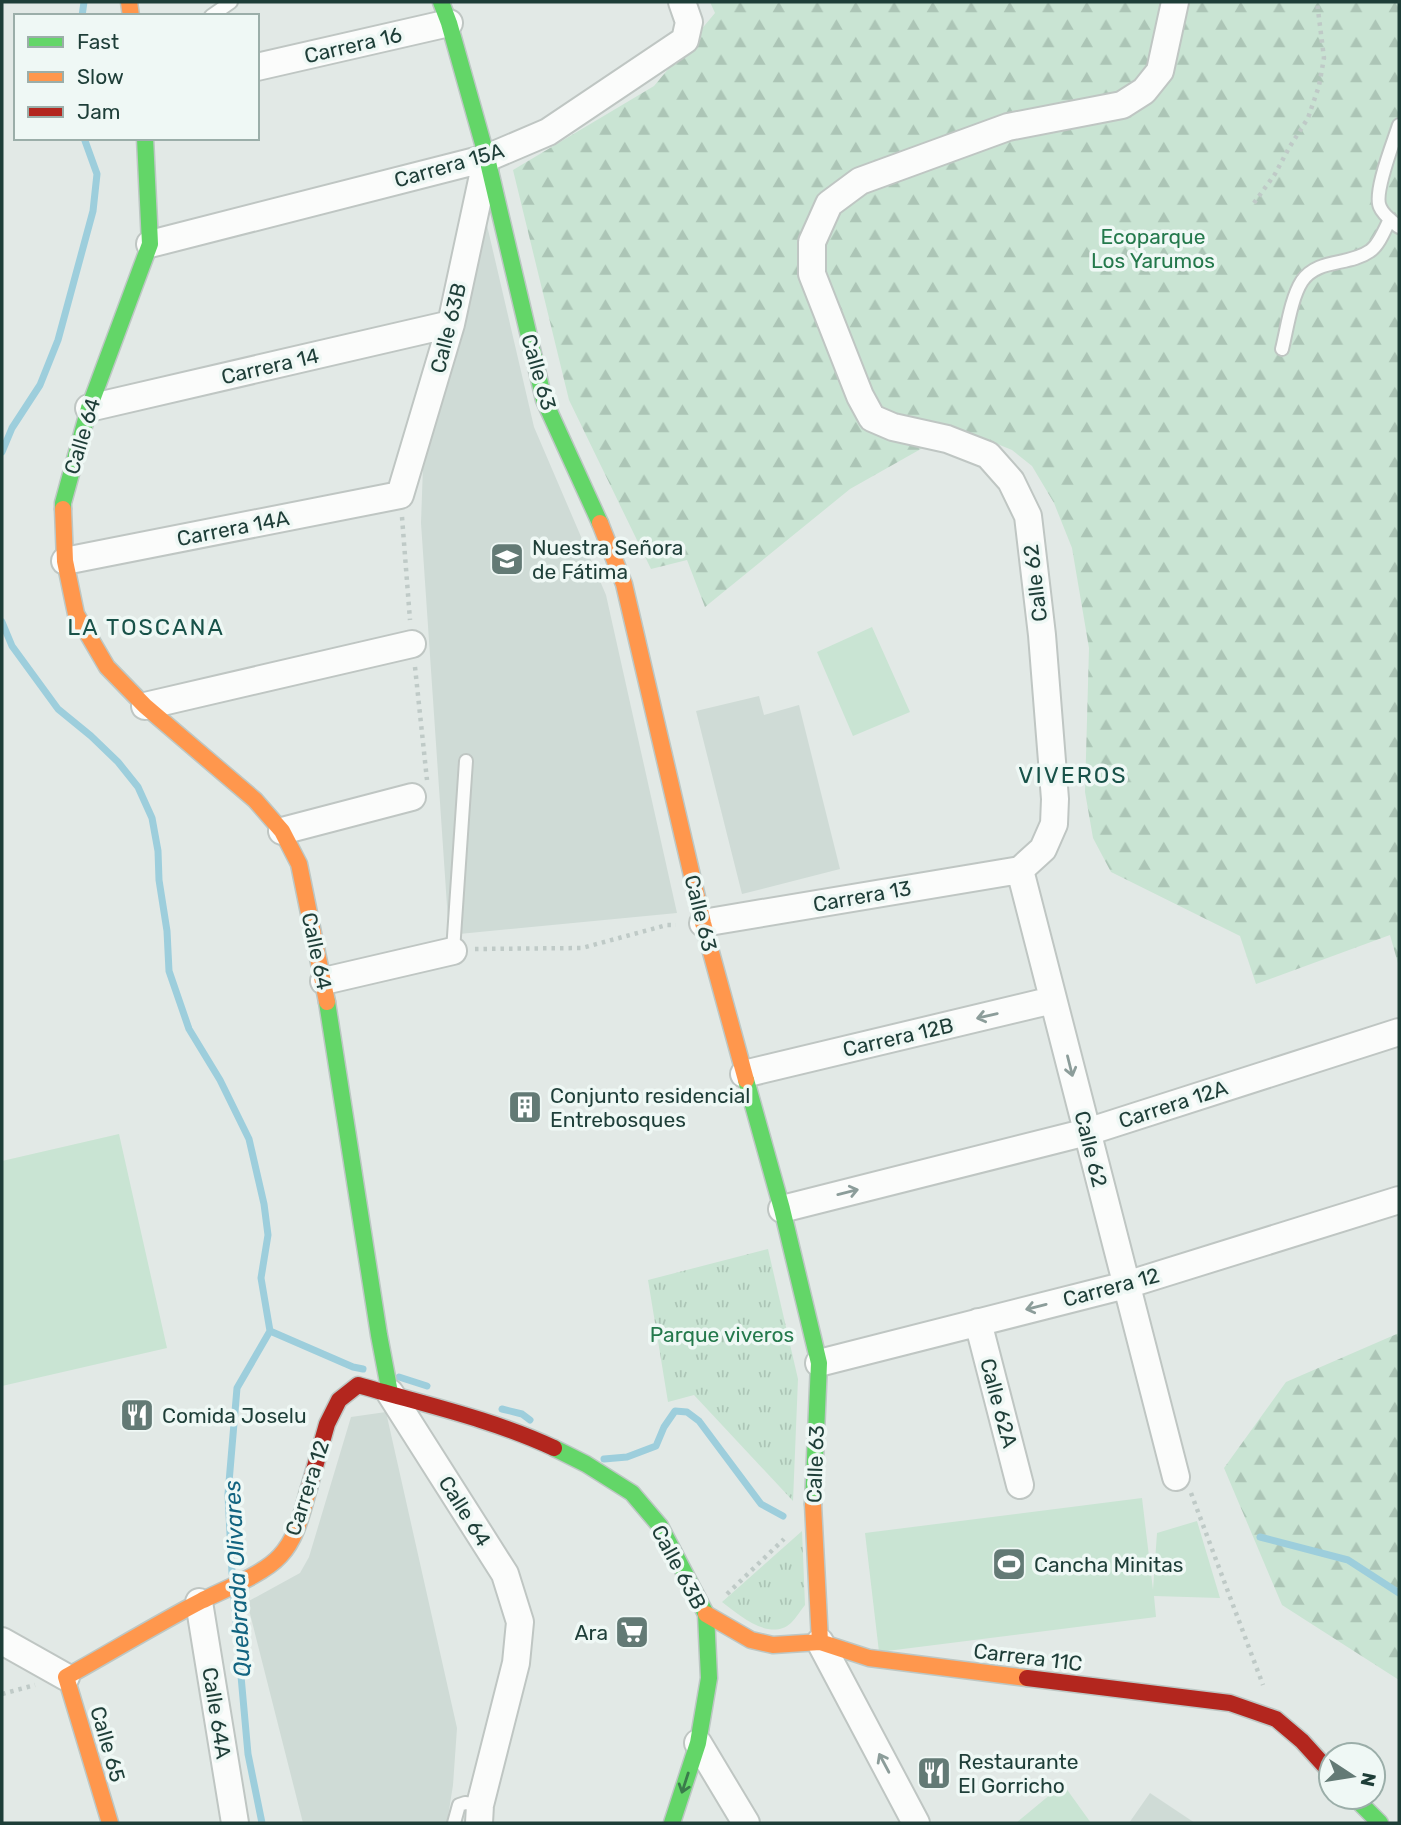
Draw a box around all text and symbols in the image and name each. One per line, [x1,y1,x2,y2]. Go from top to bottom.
legend [14,14,259,140]
street label: Carrera 16 [302,22,404,68]
text: Fast [77,29,119,54]
text: Slow [77,64,124,89]
text: Jam [77,99,121,124]
street label: Carrera 15A [391,137,507,193]
park label: Ecoparque Los Yarumos [1091,224,1215,273]
street label: Calle 63B [425,280,471,376]
street label: Calle 63 [516,331,562,413]
street label: Carrera 14 [219,343,321,389]
street label: Calle 64 [59,395,105,477]
street label: Carrera 14A [175,505,291,551]
place label: Nuestra Señora de Fátima [532,535,683,584]
school or university icon: Nuestra Señora de Fátima [488,540,526,578]
street label: Calle 62 [1018,543,1052,623]
district label: LA TOSCANA [67,613,225,641]
district label: VIVEROS [1018,761,1128,789]
street label: Calle 63 [679,872,723,954]
street label: Carrera 13 [811,875,913,917]
street label: Calle 64 [297,910,337,992]
one-way arrow [976,1010,999,1023]
street label: Carrera 12B [840,1012,956,1062]
one-way arrow [1064,1054,1077,1077]
street label: Carrera 12A [1115,1075,1231,1133]
place label: Conjunto residencial Entrebosques [550,1083,750,1132]
building icon: Conjunto residencial Entrebosques [506,1088,544,1126]
street label: Calle 62 [1069,1108,1113,1190]
one-way arrow [837,1185,859,1198]
street label: Carrera 12 [1060,1262,1162,1312]
one-way arrow [1025,1301,1048,1314]
park label: Parque viveros [650,1322,794,1347]
street label: Calle 62A [975,1355,1023,1451]
restaurant icon: Comida Joselu [118,1396,156,1434]
place label: Comida Joselu [162,1403,307,1428]
street label: Calle 63 [801,1425,829,1503]
street label: Carrera 12 [280,1437,334,1539]
street label: Calle 64 [434,1471,496,1551]
water label: Quebrada Olivares [218,1480,256,1678]
street label: Calle 63B [646,1521,712,1613]
sports icon: Cancha Minitas [990,1545,1028,1583]
place label: Cancha Minitas [1034,1552,1184,1577]
supermarket icon: Ara [613,1613,651,1651]
place label: Ara [575,1620,608,1645]
street label: Carrera 11C [972,1638,1084,1676]
street label: Calle 64A [197,1665,237,1761]
street label: Calle 65 [85,1703,131,1785]
north arrow [1317,1741,1387,1811]
place label: Restaurante El Gorricho [958,1749,1078,1798]
one-way arrow [877,1753,891,1774]
restaurant icon: Restaurante El Gorricho [915,1754,953,1792]
text: N [1355,1770,1381,1789]
one-way arrow [678,1772,691,1794]

